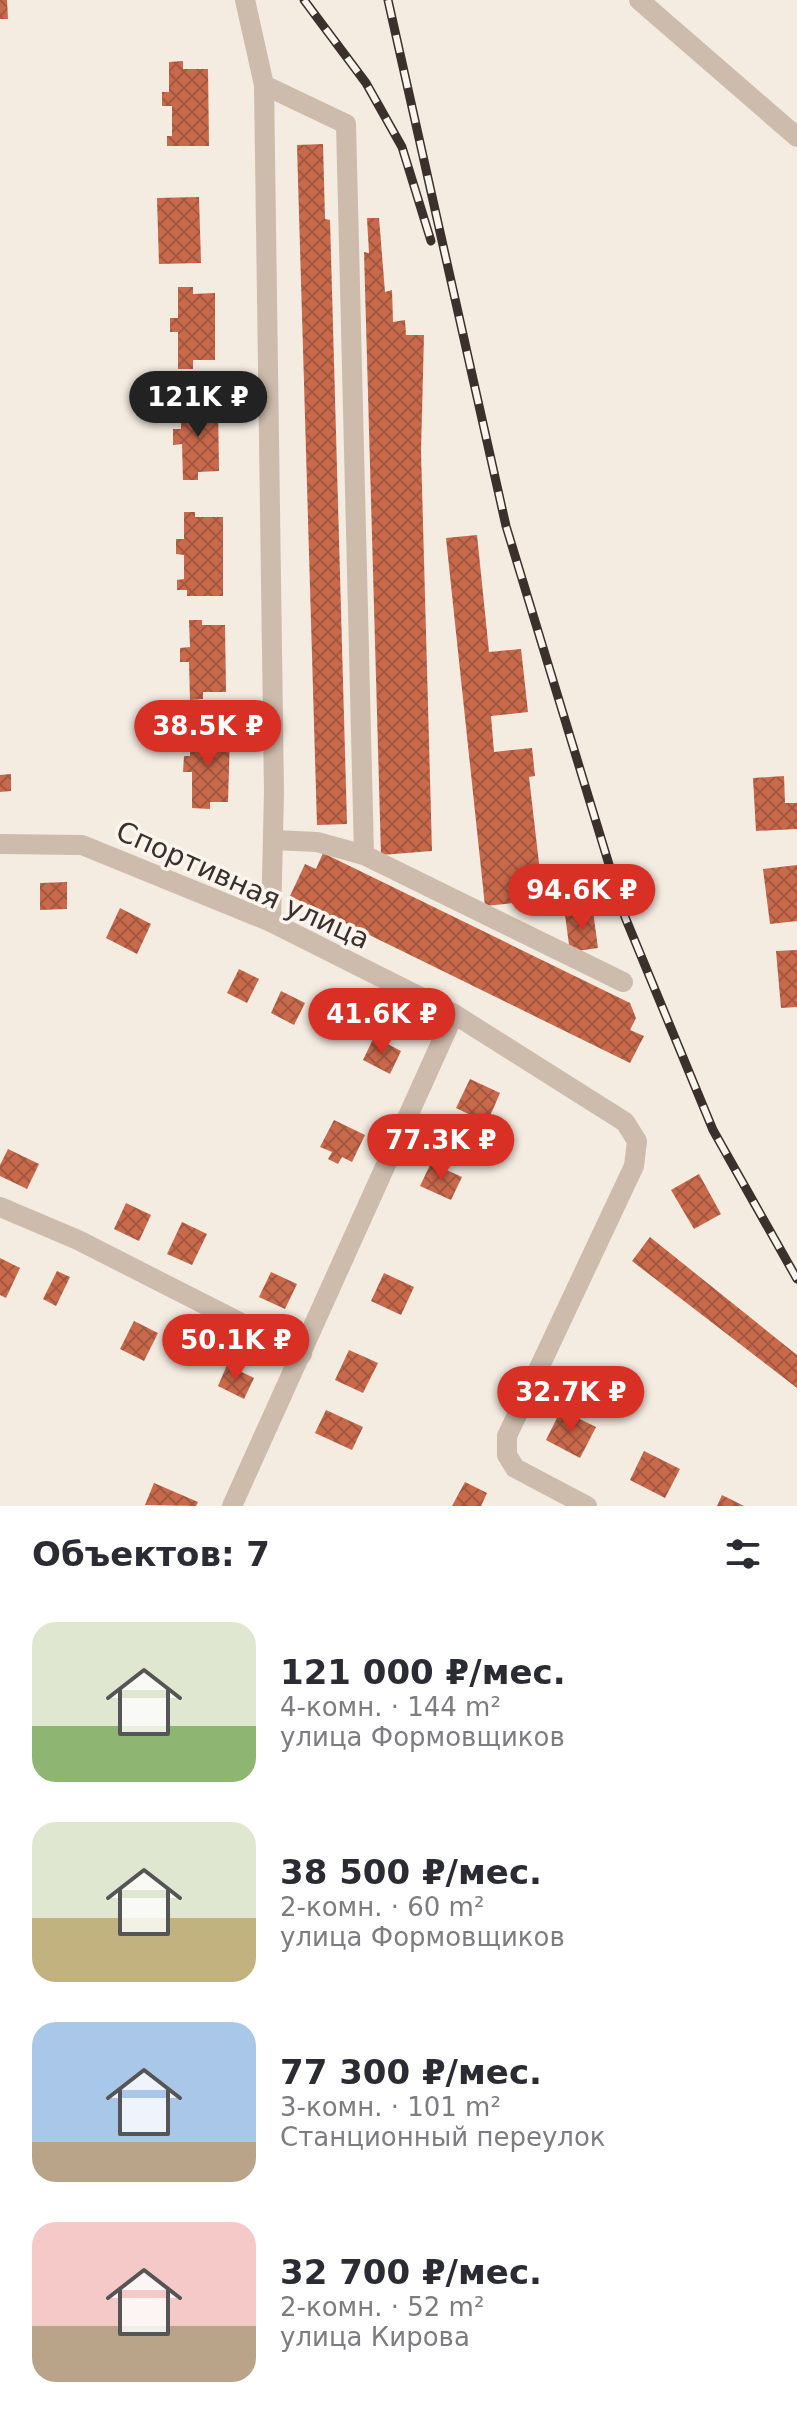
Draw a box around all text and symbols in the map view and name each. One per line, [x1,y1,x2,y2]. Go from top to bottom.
pin: 121K ₽ [133,371,263,439]
text: 121K ₽ [147,382,249,412]
pin: 38.5K ₽ [134,700,282,768]
text: 38.5K ₽ [152,711,264,741]
street label: Спортивная улица [111,814,375,956]
pin: 94.6K ₽ [508,864,656,932]
text: 94.6K ₽ [526,875,638,905]
pin: 41.6K ₽ [308,988,456,1056]
text: 41.6K ₽ [326,999,438,1029]
pin: 77.3K ₽ [367,1114,515,1182]
text: 77.3K ₽ [385,1125,497,1155]
pin: 50.1K ₽ [162,1314,310,1382]
text: 50.1K ₽ [180,1325,292,1355]
pin: 32.7K ₽ [497,1366,645,1434]
text: 32.7K ₽ [515,1377,627,1407]
icon: filters [721,1532,765,1576]
text: Объектов: 7 [32,1534,270,1574]
text: 121 000 ₽/мес. [280,1652,566,1692]
icon: home [96,1654,192,1750]
text: 4-комн. · 144 m² [280,1692,501,1722]
text: улица Формовщиков [280,1722,565,1752]
text: 38 500 ₽/мес. [280,1852,542,1892]
icon: home [96,1854,192,1950]
text: 2-комн. · 60 m² [280,1892,484,1922]
text: улица Формовщиков [280,1922,565,1952]
text: 77 300 ₽/мес. [280,2052,542,2092]
icon: home [96,2054,192,2150]
text: 3-комн. · 101 m² [280,2092,501,2122]
text: Станционный переулок [280,2122,606,2152]
text: 32 700 ₽/мес. [280,2252,542,2292]
icon: home [96,2254,192,2350]
text: 2-комн. · 52 m² [280,2292,484,2322]
text: улица Кирова [280,2322,470,2352]

